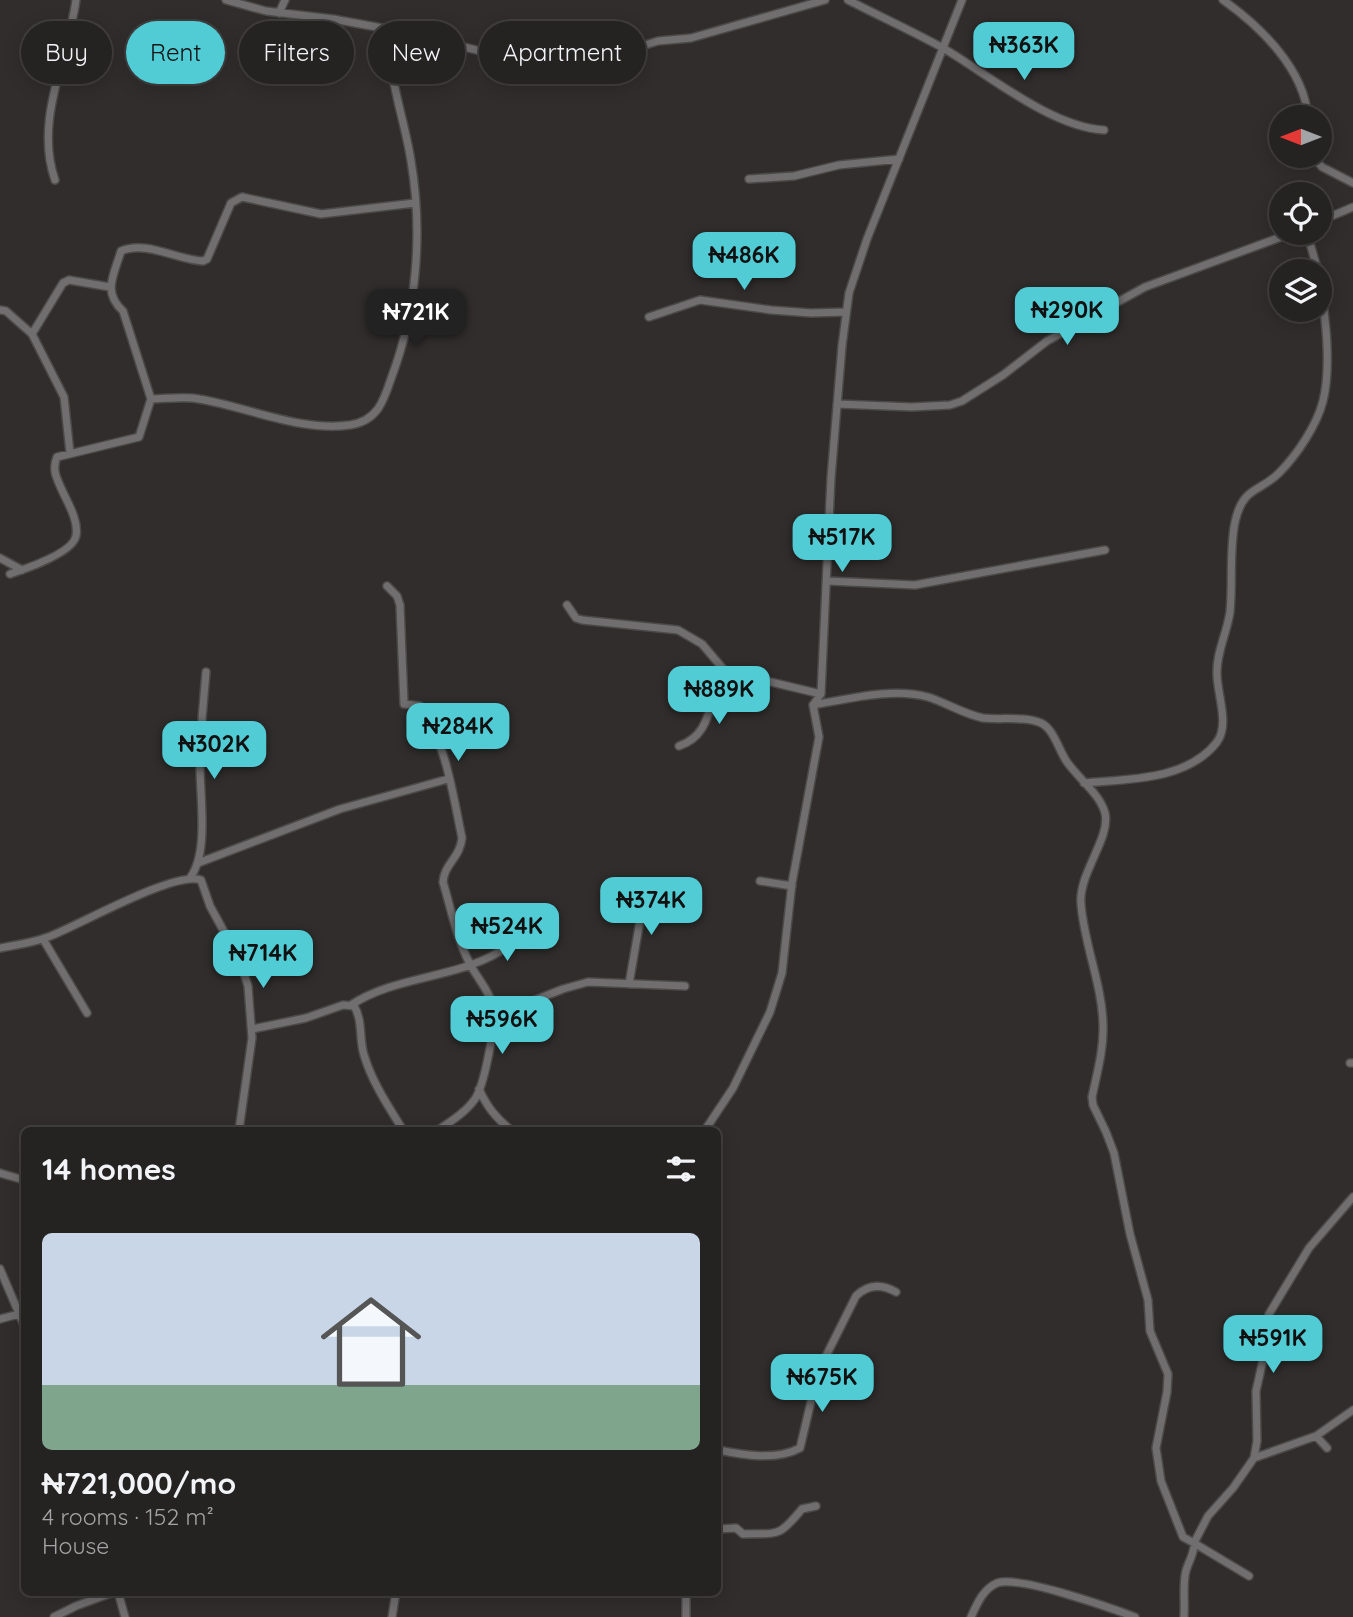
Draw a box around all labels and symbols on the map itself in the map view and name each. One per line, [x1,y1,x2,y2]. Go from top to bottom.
pin: ₦363K [975,22,1073,82]
north arrow [1269,105,1332,168]
pin: ₦486K [695,232,793,292]
pin: ₦290K [1018,288,1116,347]
pin: ₦721K [367,290,465,349]
pin: ₦517K [793,514,891,574]
pin: ₦889K [670,666,768,726]
pin: ₦284K [409,704,507,763]
pin: ₦302K [165,722,263,781]
pin: ₦374K [602,878,700,937]
pin: ₦524K [458,904,556,963]
pin: ₦714K [214,930,312,990]
pin: ₦596K [453,996,551,1056]
pin: ₦591K [1224,1316,1322,1375]
pin: ₦675K [773,1354,871,1414]

